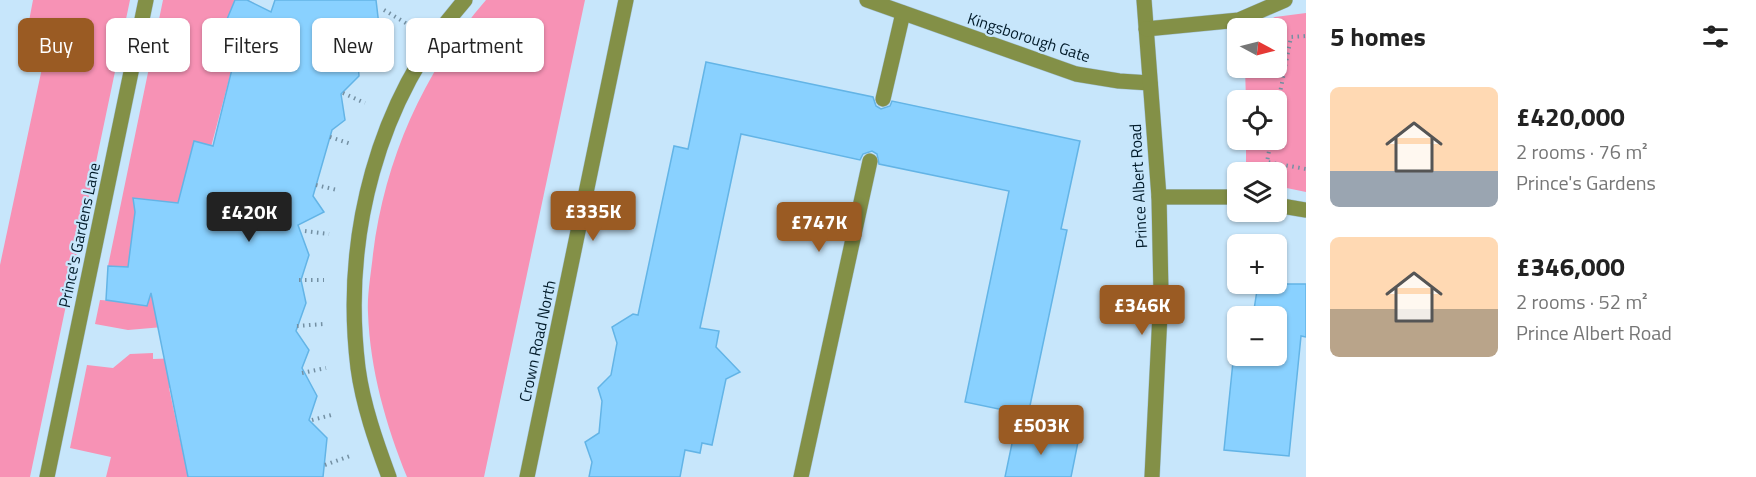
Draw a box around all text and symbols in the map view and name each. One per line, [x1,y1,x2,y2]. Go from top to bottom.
street label: Kingsborough Gate [964,6,1094,68]
text: 5 homes [1330,17,1426,56]
chip: Buy [18,18,94,72]
chip: Rent [106,18,190,72]
chip: Filters [202,18,300,72]
chip: New [312,18,394,72]
chip: Apartment [406,18,544,72]
north arrow [1227,18,1287,78]
map controls [1227,18,1287,366]
icon: filters [1699,20,1732,53]
button: locate [1227,90,1287,150]
text: £420,000 [1516,97,1625,136]
icon: home [1378,111,1450,183]
street label: Prince Albert Road [1123,123,1153,249]
text: 2 rooms · 76 m² [1516,136,1648,167]
street label: Prince's Gardens Lane [52,160,106,310]
button: layers [1227,162,1287,222]
text: Prince's Gardens [1516,167,1656,198]
pin: £335K [551,191,635,242]
pin: £420K [207,192,291,243]
text: £335K [565,195,621,226]
text: £420K [221,196,277,227]
pin: £747K [777,202,861,253]
text: £747K [791,206,847,237]
button: + [1227,234,1287,294]
text: £346,000 [1516,247,1625,286]
icon: home [1378,261,1450,333]
street label: Crown Road North [512,278,562,404]
pin: £346K [1100,285,1184,336]
text: 2 rooms · 52 m² [1516,286,1648,317]
text: £346K [1114,289,1170,320]
button: − [1227,306,1287,366]
text: Prince Albert Road [1516,317,1672,348]
pin: £503K [999,405,1083,456]
text: £503K [1013,409,1069,440]

